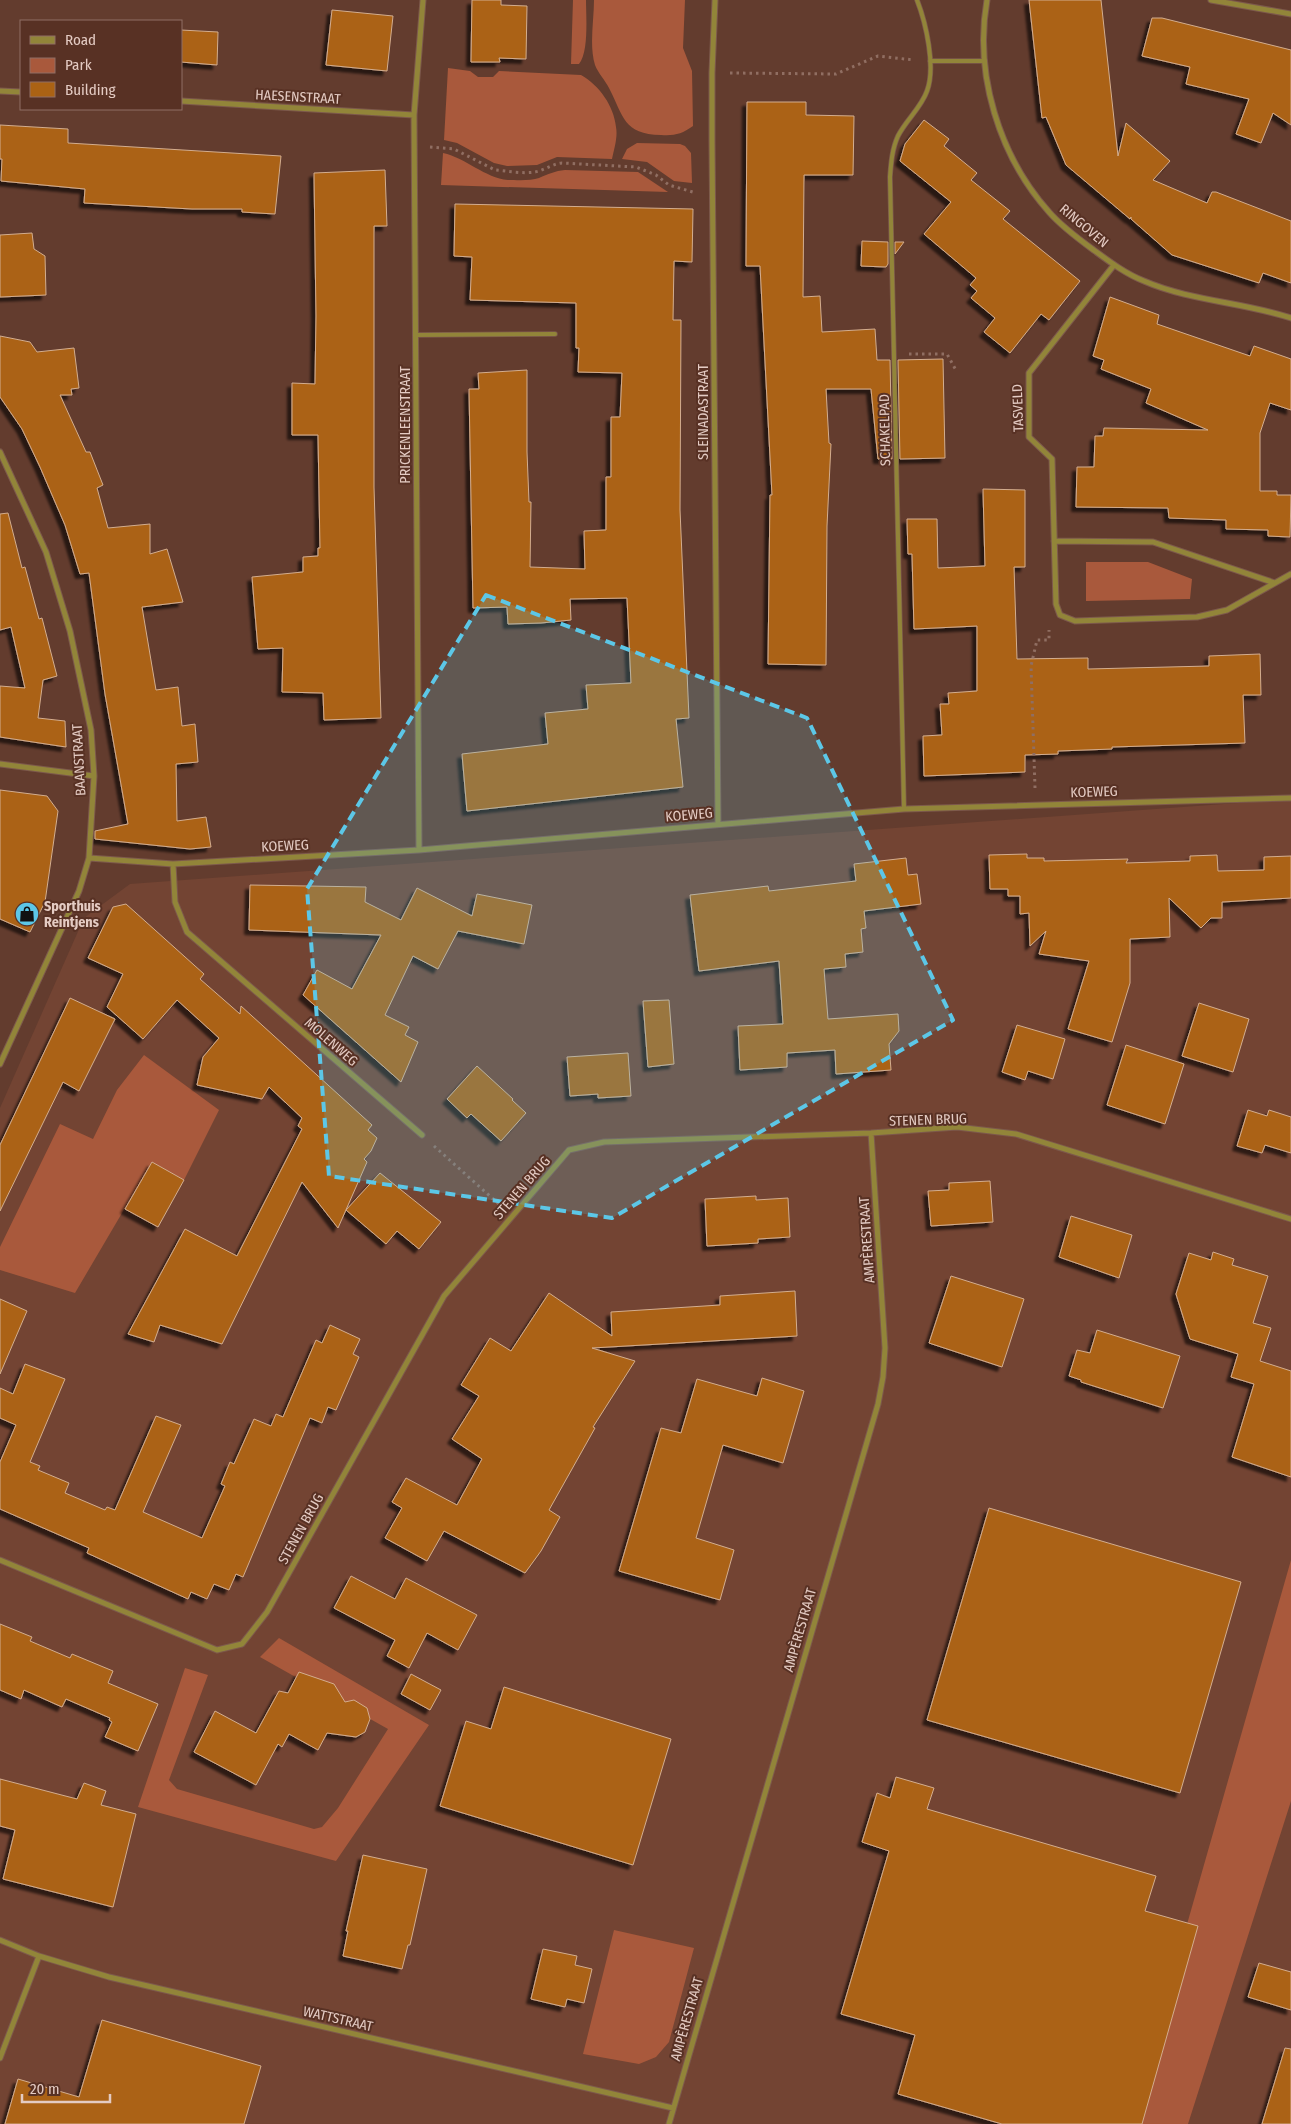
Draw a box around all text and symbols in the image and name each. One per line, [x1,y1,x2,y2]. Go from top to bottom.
legend [20,20,182,110]
text: Road [65,31,96,49]
text: Park [65,56,92,74]
text: Building [65,81,116,99]
street label: HAESENSTRAAT [255,86,342,108]
street label: RINGOVEN [1056,201,1112,251]
street label: SLEINADASTRAAT [695,364,712,460]
street label: PRICKENLEENSTRAAT [397,366,414,484]
street label: TASVELD [1009,384,1027,432]
street label: SCHAKELPAD [876,394,894,466]
street label: BAANSTRAAT [69,723,89,796]
street label: KOEWEG [1070,783,1118,801]
street label: KOEWEG [665,804,713,826]
street label: KOEWEG [261,836,309,856]
place label: Sporthuis Reintjens [44,898,101,931]
shop icon: Sporthuis Reintjens [14,901,40,927]
street label: MOLENWEG [301,1014,361,1070]
street label: STENEN BRUG [889,1110,967,1130]
street label: STENEN BRUG [490,1153,554,1223]
street label: AMPÈRESTRAAT [854,1196,878,1284]
street label: STENEN BRUG [275,1491,327,1567]
street label: AMPÈRESTRAAT [779,1585,820,1674]
street label: AMPÈRESTRAAT [666,1974,707,2063]
street label: WATTSTRAAT [301,2003,375,2035]
scale bar [22,2072,110,2104]
text: 20 m [30,2080,60,2098]

